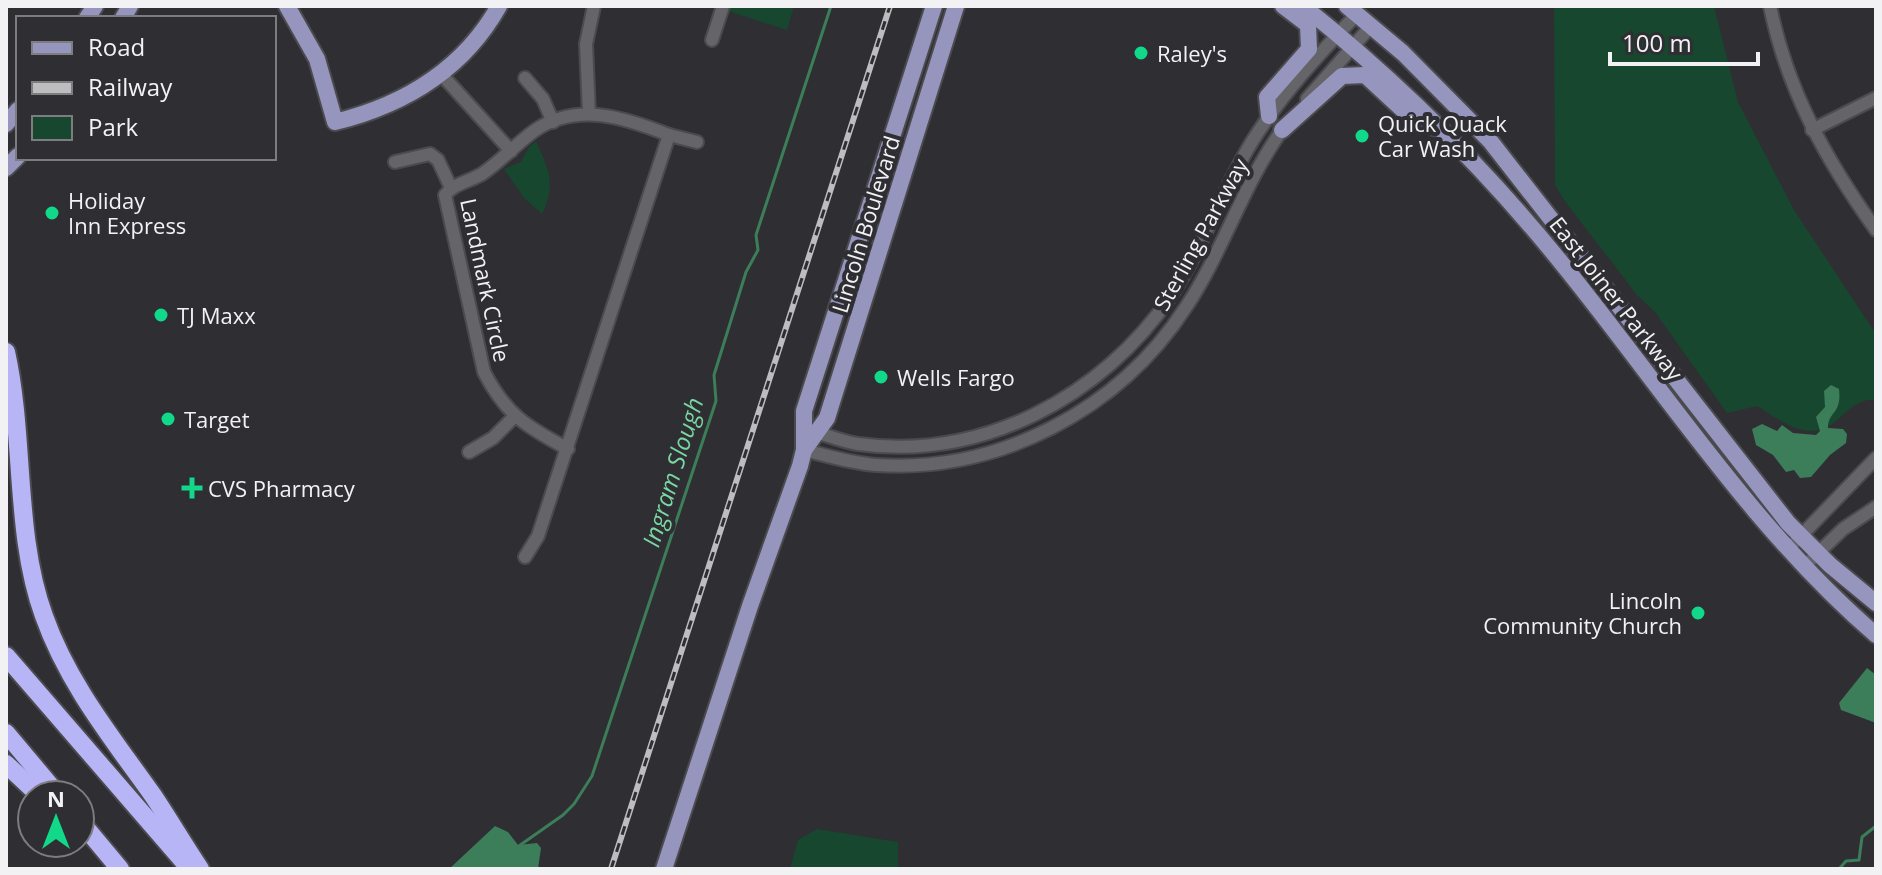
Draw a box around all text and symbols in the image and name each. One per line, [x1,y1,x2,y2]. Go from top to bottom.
legend [16,16,276,160]
scale bar [1610,16,1758,66]
text: 100 m [1622,26,1692,59]
text: Road [88,30,145,63]
place label: Raley's [1157,38,1227,68]
marker: Raley's [1132,44,1150,62]
text: Railway [88,70,173,103]
place label: Quick Quack Car Wash [1378,108,1507,163]
text: Park [88,110,139,143]
marker: Quick Quack Car Wash [1353,127,1371,145]
street label: Lincoln Boulevard [824,132,906,316]
street label: Sterling Parkway [1146,152,1255,316]
place label: Holiday Inn Express [68,185,186,240]
street label: Landmark Circle [454,196,518,364]
marker: Holiday Inn Express [43,204,61,222]
street label: East Joiner Parkway [1544,210,1691,387]
place label: TJ Maxx [177,300,256,330]
marker: TJ Maxx [152,306,170,324]
place label: Wells Fargo [897,362,1015,392]
marker: Wells Fargo [872,368,890,386]
water label: Ingram Slough [634,393,710,551]
place label: Target [184,404,250,434]
marker: Target [159,410,177,428]
place label: CVS Pharmacy [208,473,356,503]
marker: CVS Pharmacy [183,479,201,497]
place label: Lincoln Community Church [1483,585,1682,640]
marker: Lincoln Community Church [1689,604,1707,622]
north arrow [16,779,96,859]
text: N [47,783,65,813]

